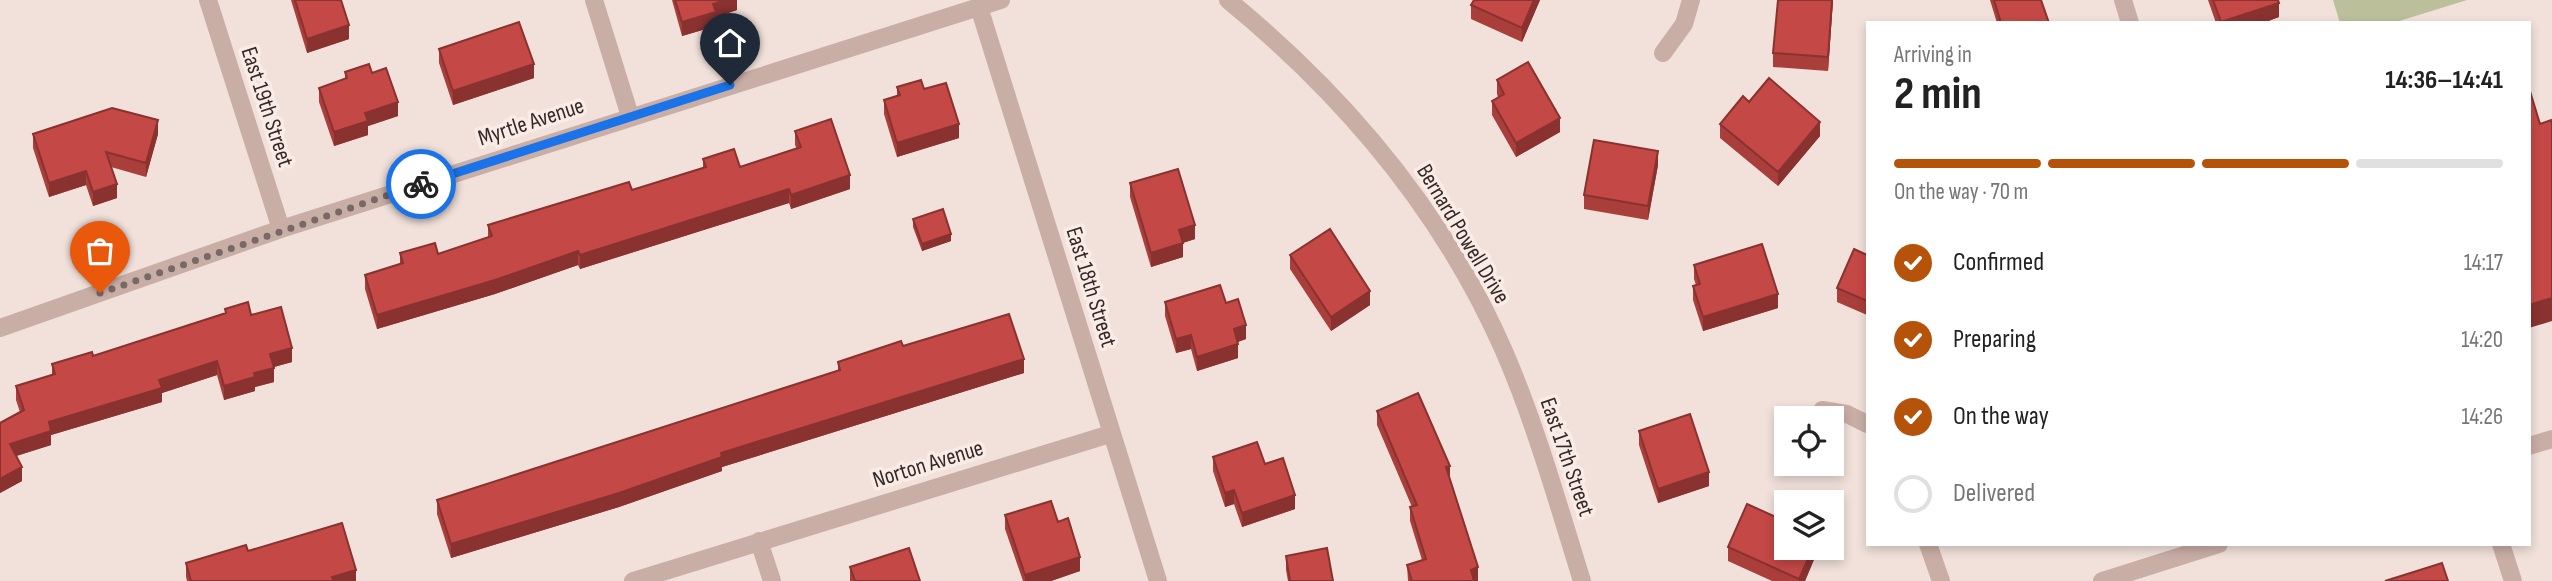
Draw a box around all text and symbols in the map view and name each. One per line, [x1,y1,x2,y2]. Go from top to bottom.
pin [700,13,760,85]
icon: home [711,24,749,62]
text: Arriving in [1894,41,1972,69]
street label: East 19th Street [234,44,300,170]
text: 14:36–14:41 [2385,65,2503,96]
text: 2 min [1894,67,1982,122]
street label: Myrtle Avenue [474,92,588,152]
courier [386,149,456,219]
street label: Bernard Powell Drive [1410,159,1516,309]
icon: bike [402,165,440,203]
text: On the way · 70 m [1894,178,2028,206]
pin [70,221,130,293]
street label: East 18th Street [1059,224,1123,350]
icon: bag [81,232,119,270]
icon: check [1894,244,1932,282]
text: Confirmed [1953,247,2044,278]
text: 14:17 [2464,249,2503,277]
icon: check [1894,321,1932,359]
text: Preparing [1953,324,2036,355]
text: 14:20 [2461,326,2503,354]
street label: East 17th Street [1534,394,1600,520]
icon: check [1894,398,1932,436]
text: On the way [1953,401,2049,432]
text: 14:26 [2461,403,2503,431]
map controls [1774,406,1844,560]
button: locate [1774,406,1844,476]
street label: Norton Avenue [869,434,987,494]
text: Delivered [1953,478,2035,509]
button: layers [1774,490,1844,560]

